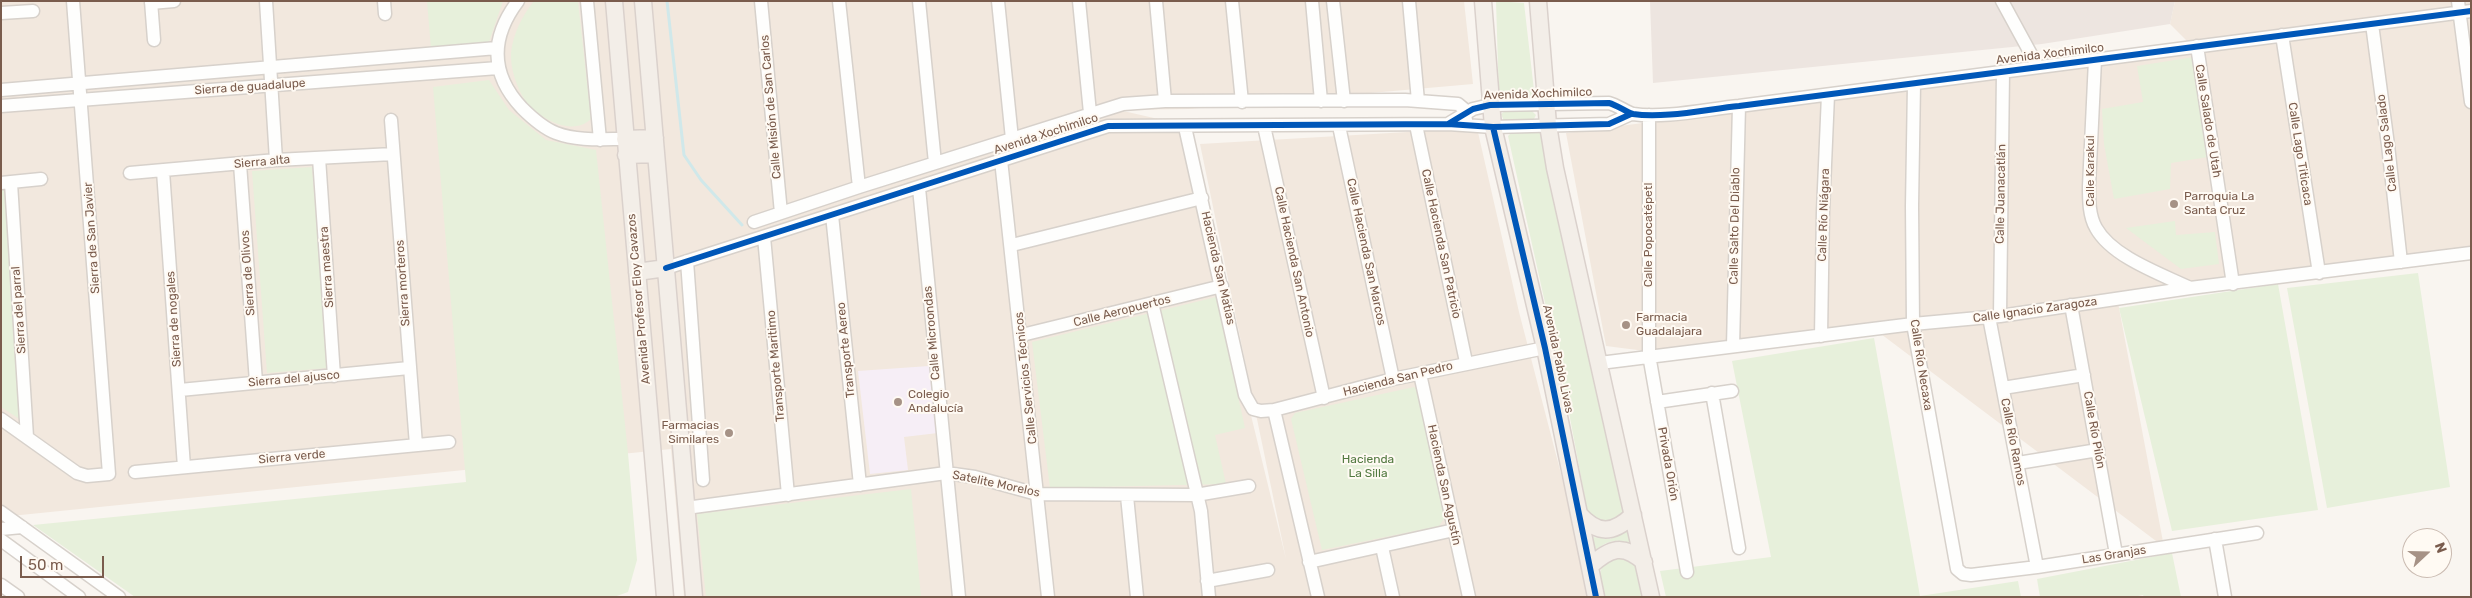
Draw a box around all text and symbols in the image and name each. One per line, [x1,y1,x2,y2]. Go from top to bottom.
street label: Calle Misión de San Carlos [758,34,784,180]
street label: Avenida Xochimilco [1995,40,2105,68]
street label: Calle Salado de Utah [2192,63,2224,179]
street label: Sierra de guadalupe [194,76,306,98]
street label: Avenida Xochimilco [1483,85,1593,103]
street label: Calle Lago Salado [2374,93,2400,193]
street label: Calle Lago Titicaca [2285,101,2315,207]
street label: Avenida Xochimilco [992,110,1100,158]
street label: Calle Karakul [2084,135,2098,207]
street label: Calle Juanacatlán [1993,144,2009,244]
street label: Sierra alta [233,152,291,172]
street label: Calle Salto Del Diablo [1727,167,1743,285]
street label: Calle Hacienda San Patricio [1418,168,1464,320]
street label: Calle Río Niágara [1815,168,1833,262]
street label: Calle Hacienda San Marcos [1343,177,1389,327]
street label: Sierra de San Javier [81,182,103,294]
street label: Calle Popocatépetl [1642,183,1656,287]
street label: Calle Hacienda San Antonio [1271,185,1317,339]
place label: Parroquia La Santa Cruz [2184,190,2254,218]
marker: Parroquia La Santa Cruz [2168,198,2180,210]
street label: Hacienda San Matias [1198,210,1238,326]
street label: Avenida Profesor Eloy Cavazos [624,213,654,385]
street label: Sierra maestra [317,226,337,308]
street label: Sierra de Olivos [238,230,258,316]
street label: Sierra morteros [393,239,413,327]
street label: Sierra del parral [9,266,29,354]
street label: Sierra de nogales [163,271,185,367]
street label: Calle Microondas [921,285,943,381]
street label: Calle Aeropuertos [1072,292,1172,330]
street label: Calle Ignacio Zaragoza [1972,294,2098,326]
street label: Transporte Aereo [834,301,858,399]
street label: Avenida Pablo Livas [1539,303,1577,415]
street label: Transporte Maritimo [764,310,788,422]
street label: Calle Servicios Técnicos [1012,311,1040,445]
place label: Farmacia Guadalajara [1636,311,1702,339]
street label: Calle Río Necaxa [1907,318,1935,412]
marker: Farmacia Guadalajara [1620,319,1632,331]
street label: Hacienda San Pedro [1342,358,1454,400]
street label: Sierra del ajusco [248,368,340,390]
place label: Colegio Andalucía [908,388,963,416]
street label: Calle Río Pilón [2080,390,2108,470]
marker: Colegio Andalucía [892,396,904,408]
street label: Calle Río Ramos [1997,397,2029,487]
place label: Farmacias Similares [662,419,719,447]
street label: Hacienda San Agustín [1424,423,1464,547]
street label: Privada Orión [1654,426,1682,502]
marker: Farmacias Similares [723,427,735,439]
street label: Sierra verde [258,447,326,467]
park label: Hacienda La Silla [1342,453,1394,481]
street label: Satelite Morelos [951,468,1041,500]
north arrow [2402,528,2452,578]
text: N [2431,540,2450,556]
street label: Las Granjas [2081,543,2147,567]
scale bar [22,546,106,578]
text: 50 m [28,556,63,574]

